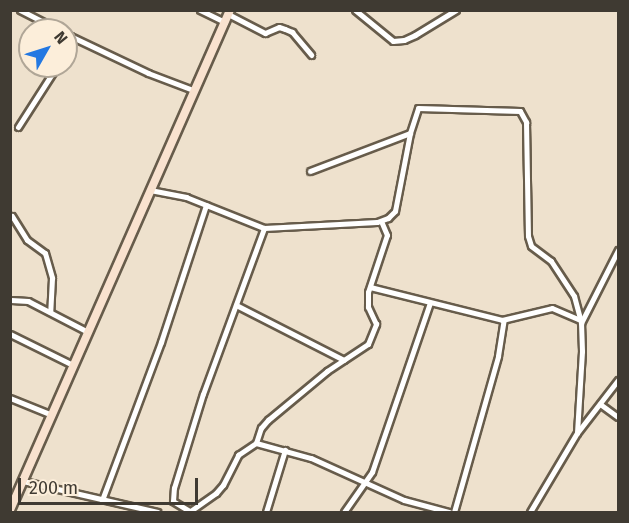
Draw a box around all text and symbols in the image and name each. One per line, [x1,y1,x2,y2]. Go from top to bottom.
north arrow [18,18,78,78]
text: N [50,28,72,48]
scale bar [21,466,201,504]
text: 200 m [29,477,78,499]

